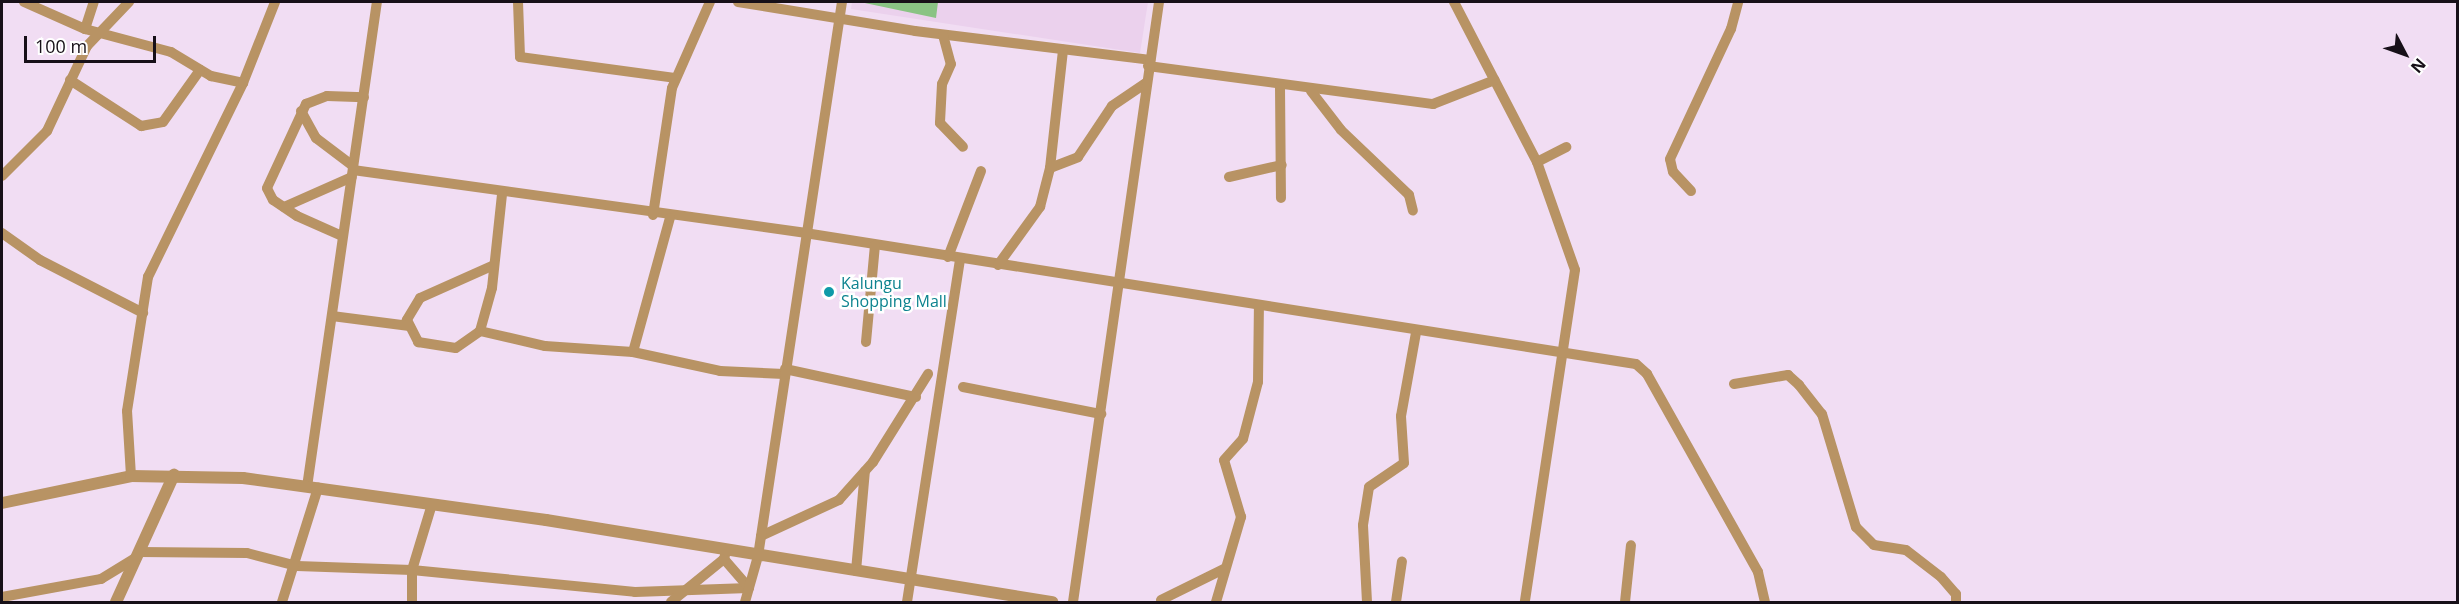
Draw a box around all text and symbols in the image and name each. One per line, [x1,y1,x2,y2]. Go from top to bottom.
scale bar [27,24,159,62]
north arrow [2375,24,2435,84]
text: 100 m [35,34,87,58]
text: N [2406,54,2431,78]
place label: Kalungu Shopping Mall [841,273,947,311]
marker: Kalungu Shopping Mall [822,285,836,299]

